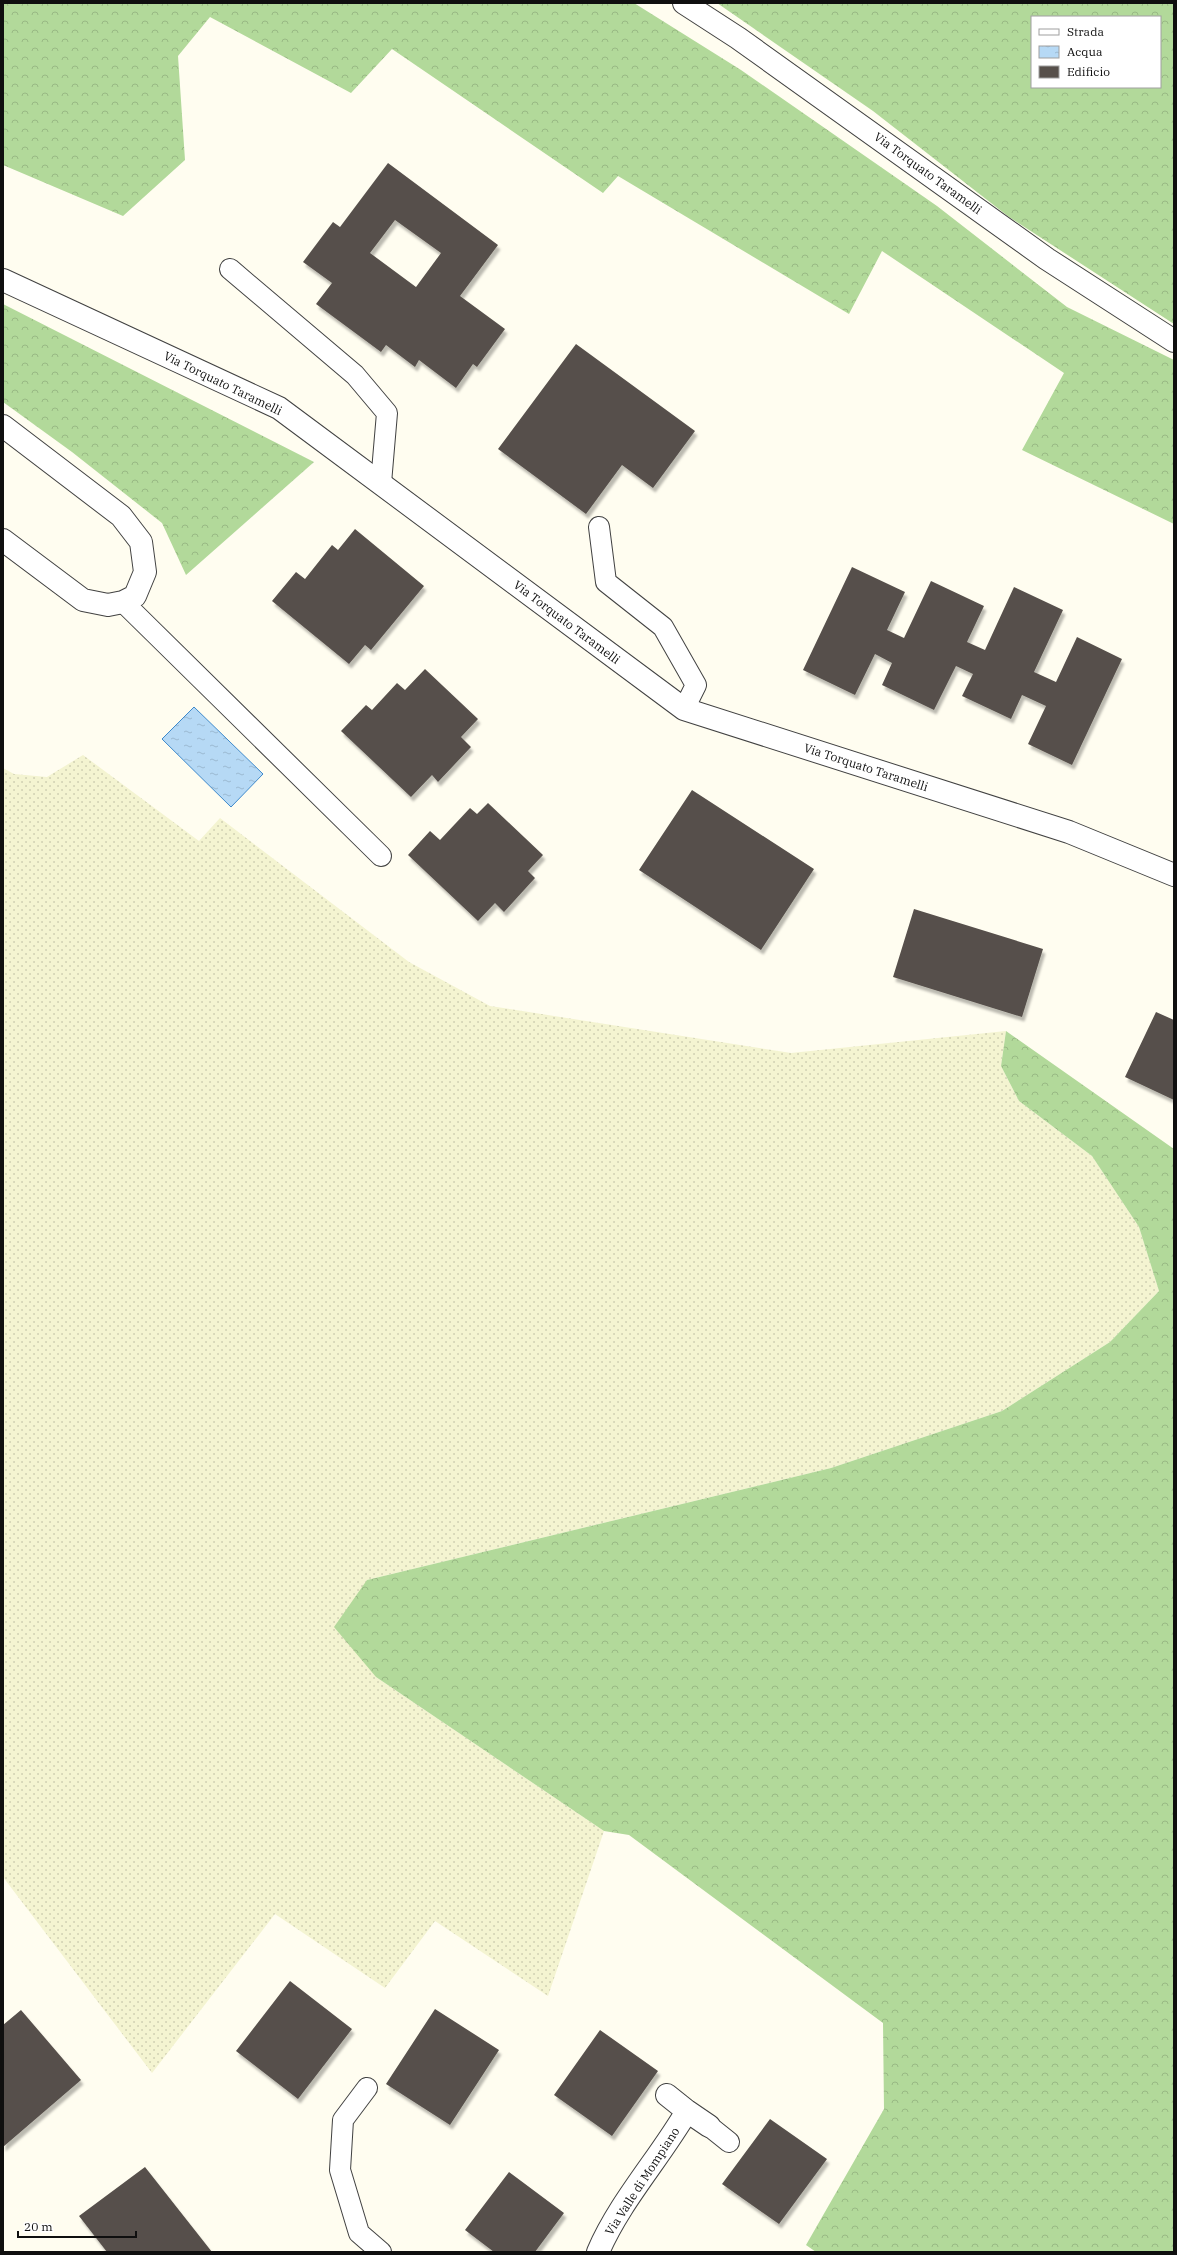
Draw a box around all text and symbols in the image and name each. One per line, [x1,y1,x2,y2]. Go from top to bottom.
legend [1031,16,1161,88]
text: Strada [1067,24,1104,39]
text: Acqua [1067,44,1103,59]
text: Edificio [1067,64,1110,79]
street label: Via Torquato Taramelli [871,129,985,217]
street label: Via Torquato Taramelli [161,348,285,418]
street label: Via Torquato Taramelli [511,577,623,667]
street label: Via Torquato Taramelli [802,740,930,794]
street label: Via Valle di Mompiano [601,2124,683,2238]
scale bar [18,2213,136,2239]
text: 20 m [24,2219,53,2234]

